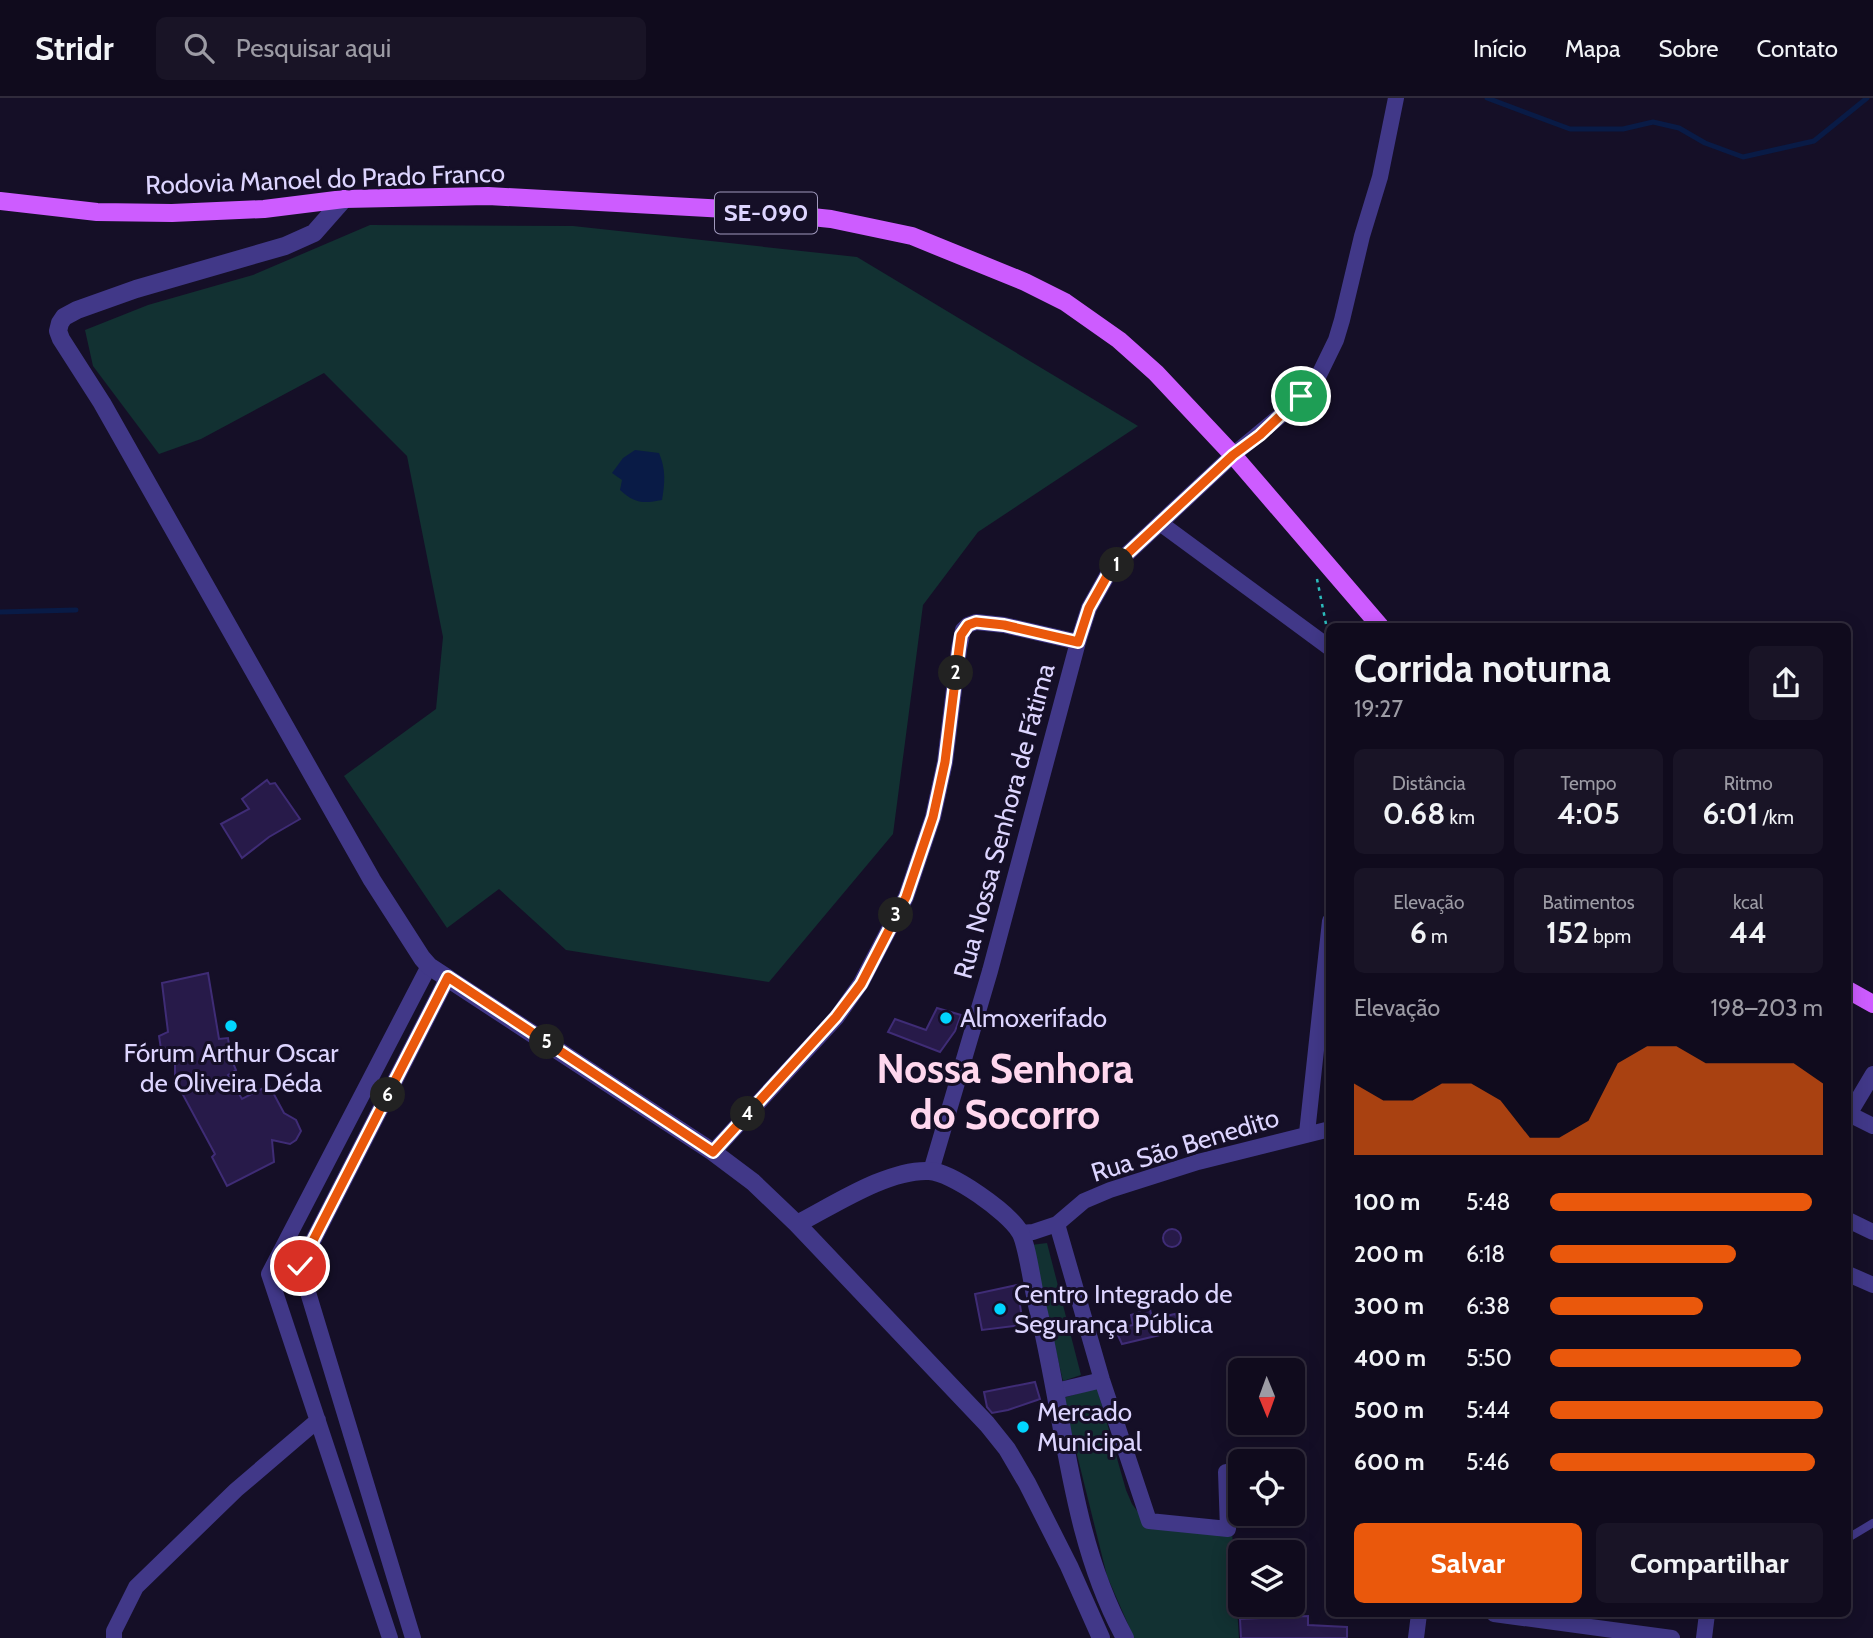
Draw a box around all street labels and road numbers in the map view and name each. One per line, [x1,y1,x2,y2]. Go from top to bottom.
street label: Rodovia Manoel do Prado Franco [145,157,505,201]
road number: SE-090 [715,192,817,233]
street label: Rua Nossa Senhora de Fátima [947,660,1062,982]
street label: Rua São Benedito [1087,1101,1283,1189]

